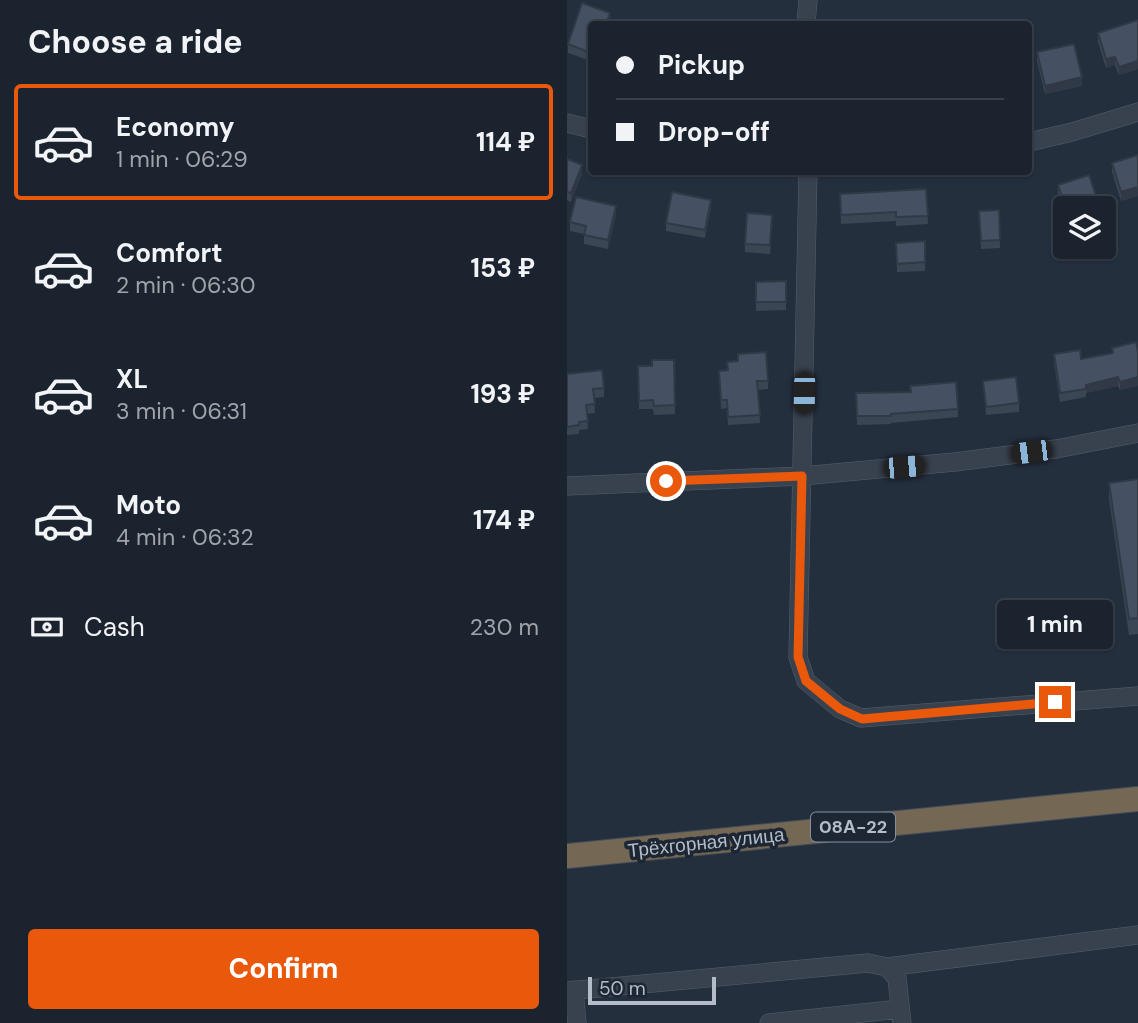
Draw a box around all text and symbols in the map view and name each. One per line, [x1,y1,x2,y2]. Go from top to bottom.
text: Choose a ride [28,21,243,63]
text: Pickup [658,48,745,82]
text: Economy [116,110,234,144]
icon: car [32,111,95,174]
text: Drop-off [658,115,770,149]
text: 114 ₽ [476,125,535,159]
text: 1 min · 06:29 [116,144,248,174]
map controls [1053,196,1116,259]
button: layers [1053,196,1116,259]
text: Comfort [116,236,222,270]
icon: car [32,237,95,300]
text: 153 ₽ [471,251,535,285]
text: 2 min · 06:30 [116,270,256,300]
text: XL [116,362,148,396]
icon: car [32,363,95,426]
car [794,372,815,414]
text: 193 ₽ [470,377,535,411]
text: 3 min · 06:31 [116,396,247,426]
car [1009,439,1054,465]
car [883,455,926,479]
route start [650,465,682,497]
text: Moto [116,488,181,522]
icon: car [32,489,95,552]
text: 174 ₽ [473,503,535,537]
text: 4 min · 06:32 [116,522,254,552]
callout: 1 min [997,600,1113,650]
icon: cash [28,608,66,646]
text: 1 min [1027,609,1083,639]
text: Cash [84,610,145,644]
text: 230 m [470,612,539,642]
route end [1039,686,1071,718]
road number: 08А-22 [811,812,895,842]
street label: Трёхгорная улица [626,822,786,863]
button: Confirm [28,929,539,1009]
scale bar [588,974,716,1006]
text: 50 m [599,976,646,1001]

